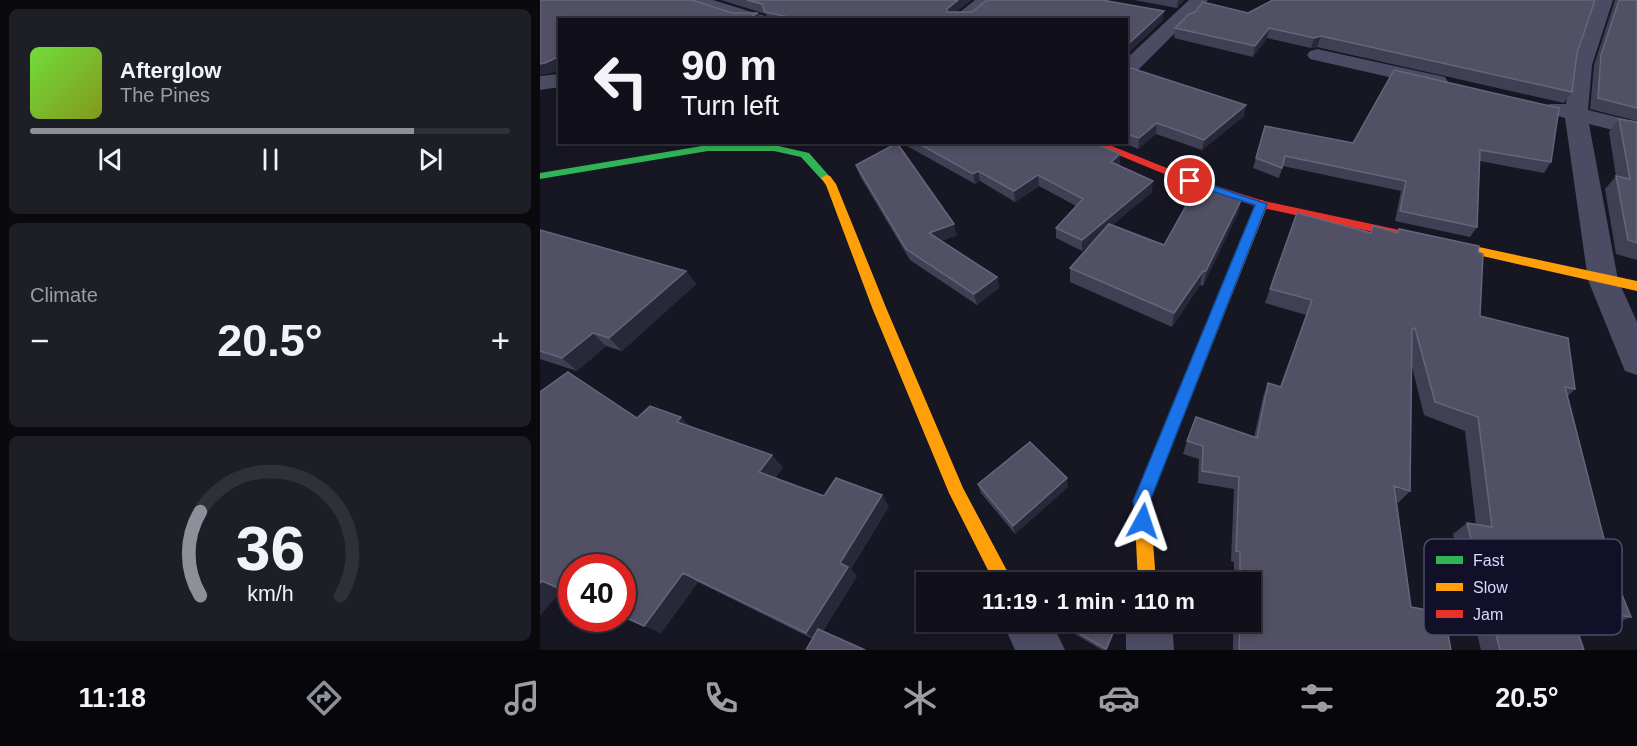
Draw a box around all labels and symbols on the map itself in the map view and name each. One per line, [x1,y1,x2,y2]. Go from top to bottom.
pin [1164,155,1215,206]
position arrow [1111,489,1175,553]
legend [1424,539,1622,635]
text: Fast [1473,552,1505,569]
speed limit sign: 40 [558,554,636,632]
text: Slow [1473,579,1508,596]
text: Jam [1473,606,1503,623]

